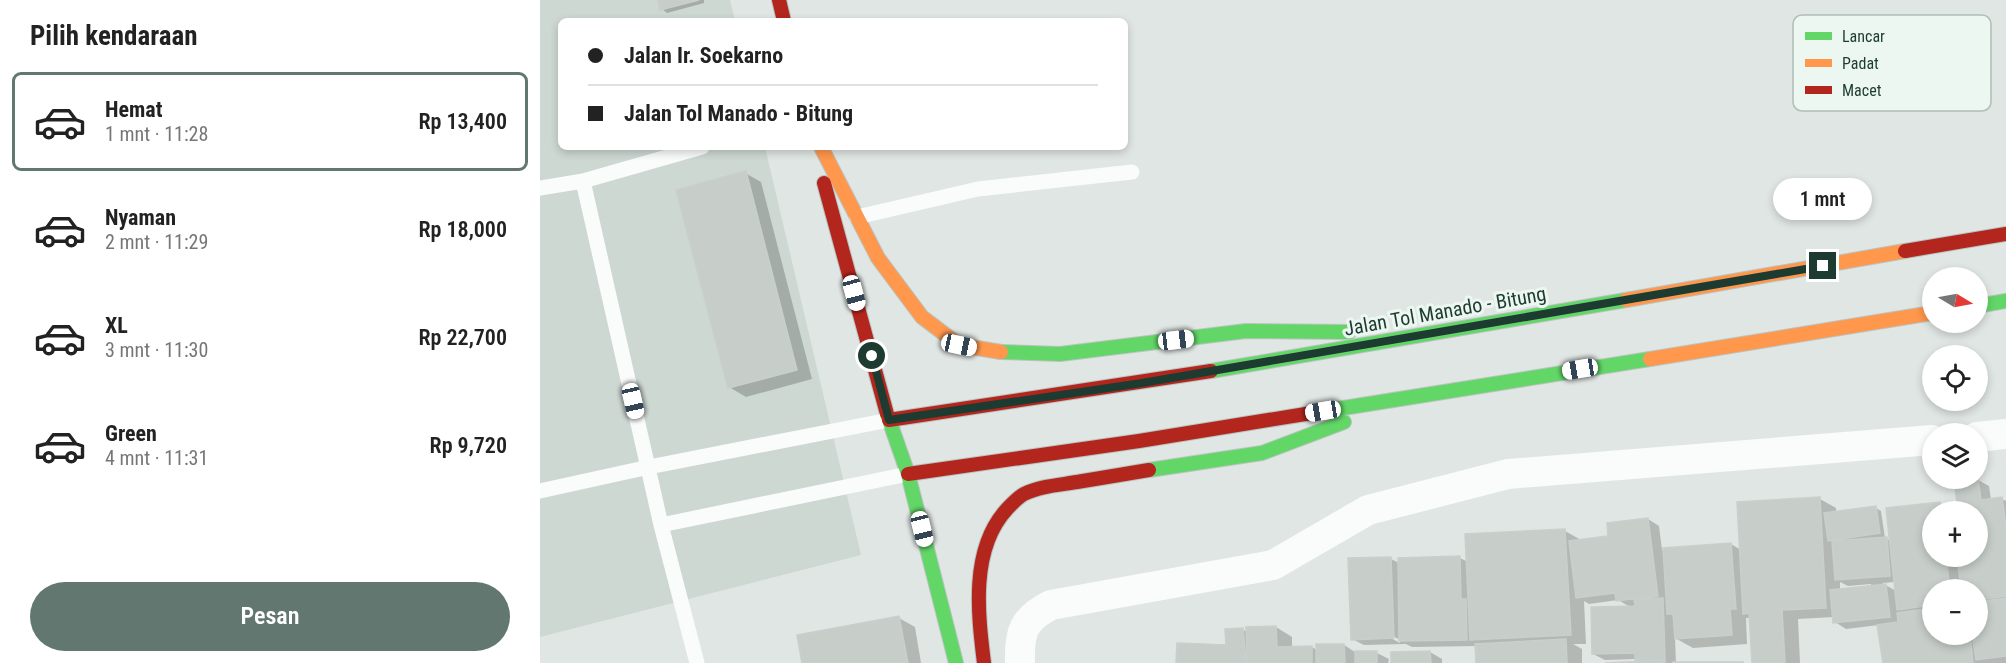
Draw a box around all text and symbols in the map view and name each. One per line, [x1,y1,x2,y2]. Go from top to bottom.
legend [1793,15,1991,111]
text: Pilih kendaraan [30,20,198,52]
text: Lancar [1842,27,1885,46]
text: Jalan Ir. Soekarno [624,43,783,68]
text: Padat [1842,54,1879,73]
text: Macet [1842,81,1882,100]
icon: car [33,95,87,149]
text: Hemat [105,97,162,122]
text: Jalan Tol Manado - Bitung [624,101,853,126]
text: Rp 13,400 [419,109,507,134]
text: 1 mnt · 11:28 [105,122,208,146]
callout: 1 mnt [1774,179,1872,221]
text: 1 mnt [1800,187,1845,211]
icon: car [33,203,87,257]
text: Nyaman [105,205,176,230]
text: Rp 18,000 [419,217,507,242]
text: 2 mnt · 11:29 [105,230,208,254]
route end [1809,252,1836,279]
north arrow [1922,267,1988,333]
map controls [1922,267,1988,645]
car [841,273,867,313]
street label: Jalan Tol Manado - Bitung [1342,281,1548,341]
icon: car [33,311,87,365]
text: XL [105,313,128,338]
text: Rp 22,700 [419,325,507,350]
car [1157,329,1195,351]
car [940,332,978,358]
text: 3 mnt · 11:30 [105,338,208,362]
route start [858,342,885,369]
button: locate [1922,345,1988,411]
car [1561,357,1599,381]
car [620,381,646,421]
car [1304,399,1342,423]
icon: car [33,419,87,473]
text: Green [105,421,157,446]
button: layers [1922,423,1988,489]
text: Rp 9,720 [430,433,507,458]
text: 4 mnt · 11:31 [105,446,208,470]
button: + [1922,501,1988,567]
car [909,509,935,549]
button: − [1922,579,1988,645]
button: Pesan [30,582,510,651]

